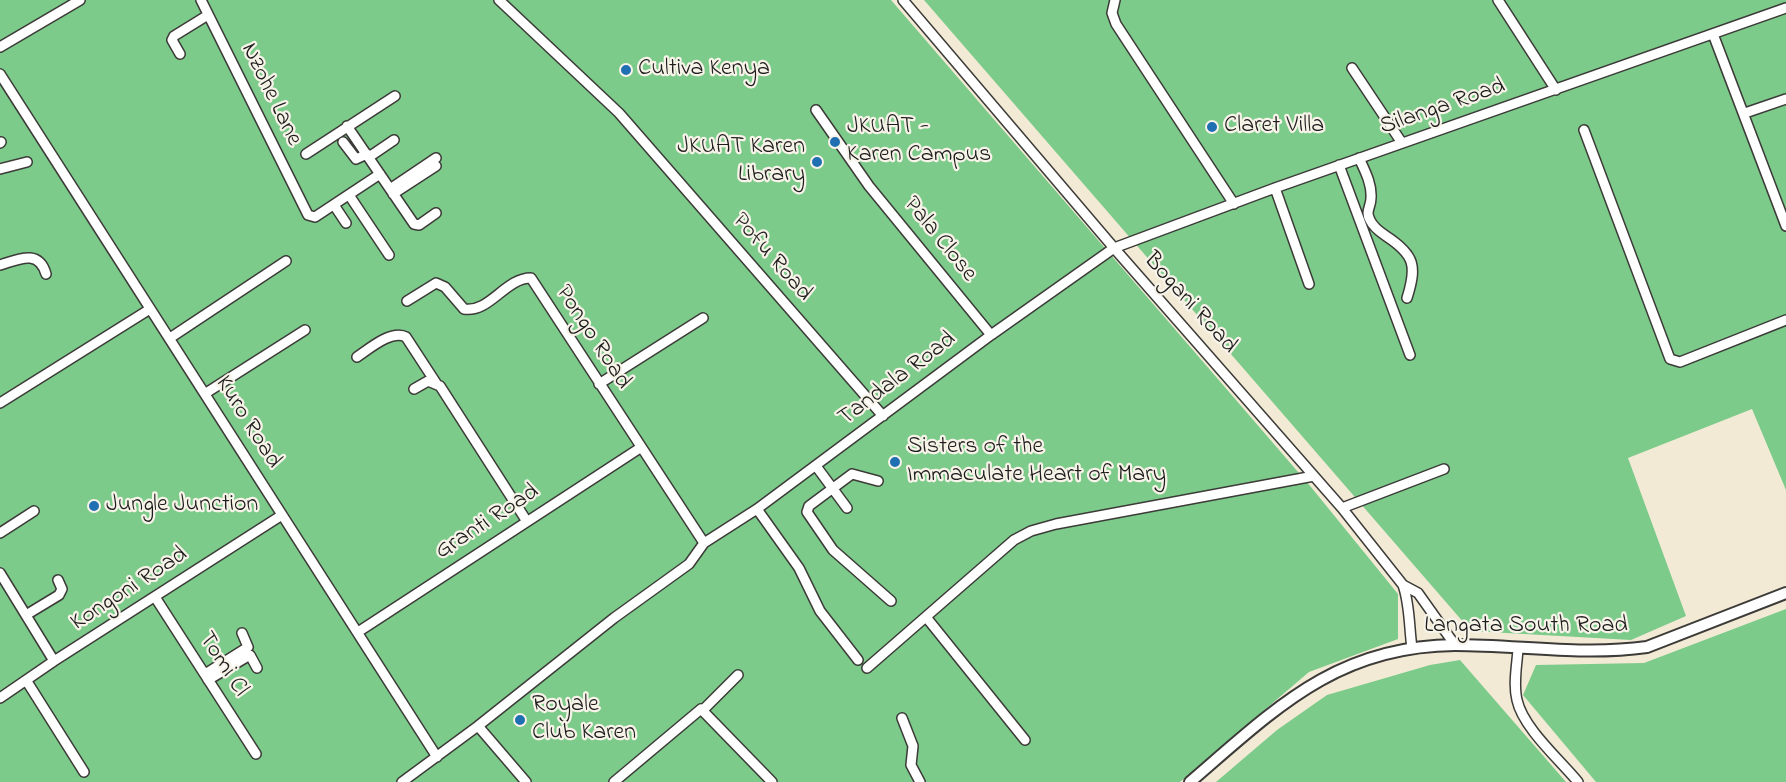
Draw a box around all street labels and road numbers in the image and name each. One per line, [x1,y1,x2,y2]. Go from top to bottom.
street label: Nzohe Lane [233,39,307,151]
street label: Silanga Road [1377,73,1509,143]
street label: Pala Close [896,192,982,288]
street label: Pofu Road [725,208,817,308]
street label: Bogani Road [1136,247,1242,361]
street label: Pongo Road [548,281,636,395]
street label: Tandala Road [833,326,963,434]
street label: Kuro Road [207,372,287,474]
street label: Granti Road [431,479,545,567]
street label: Kongoni Road [66,542,194,638]
street label: Langata South Road [1424,613,1628,641]
street label: Tomi Cl [190,627,254,703]

